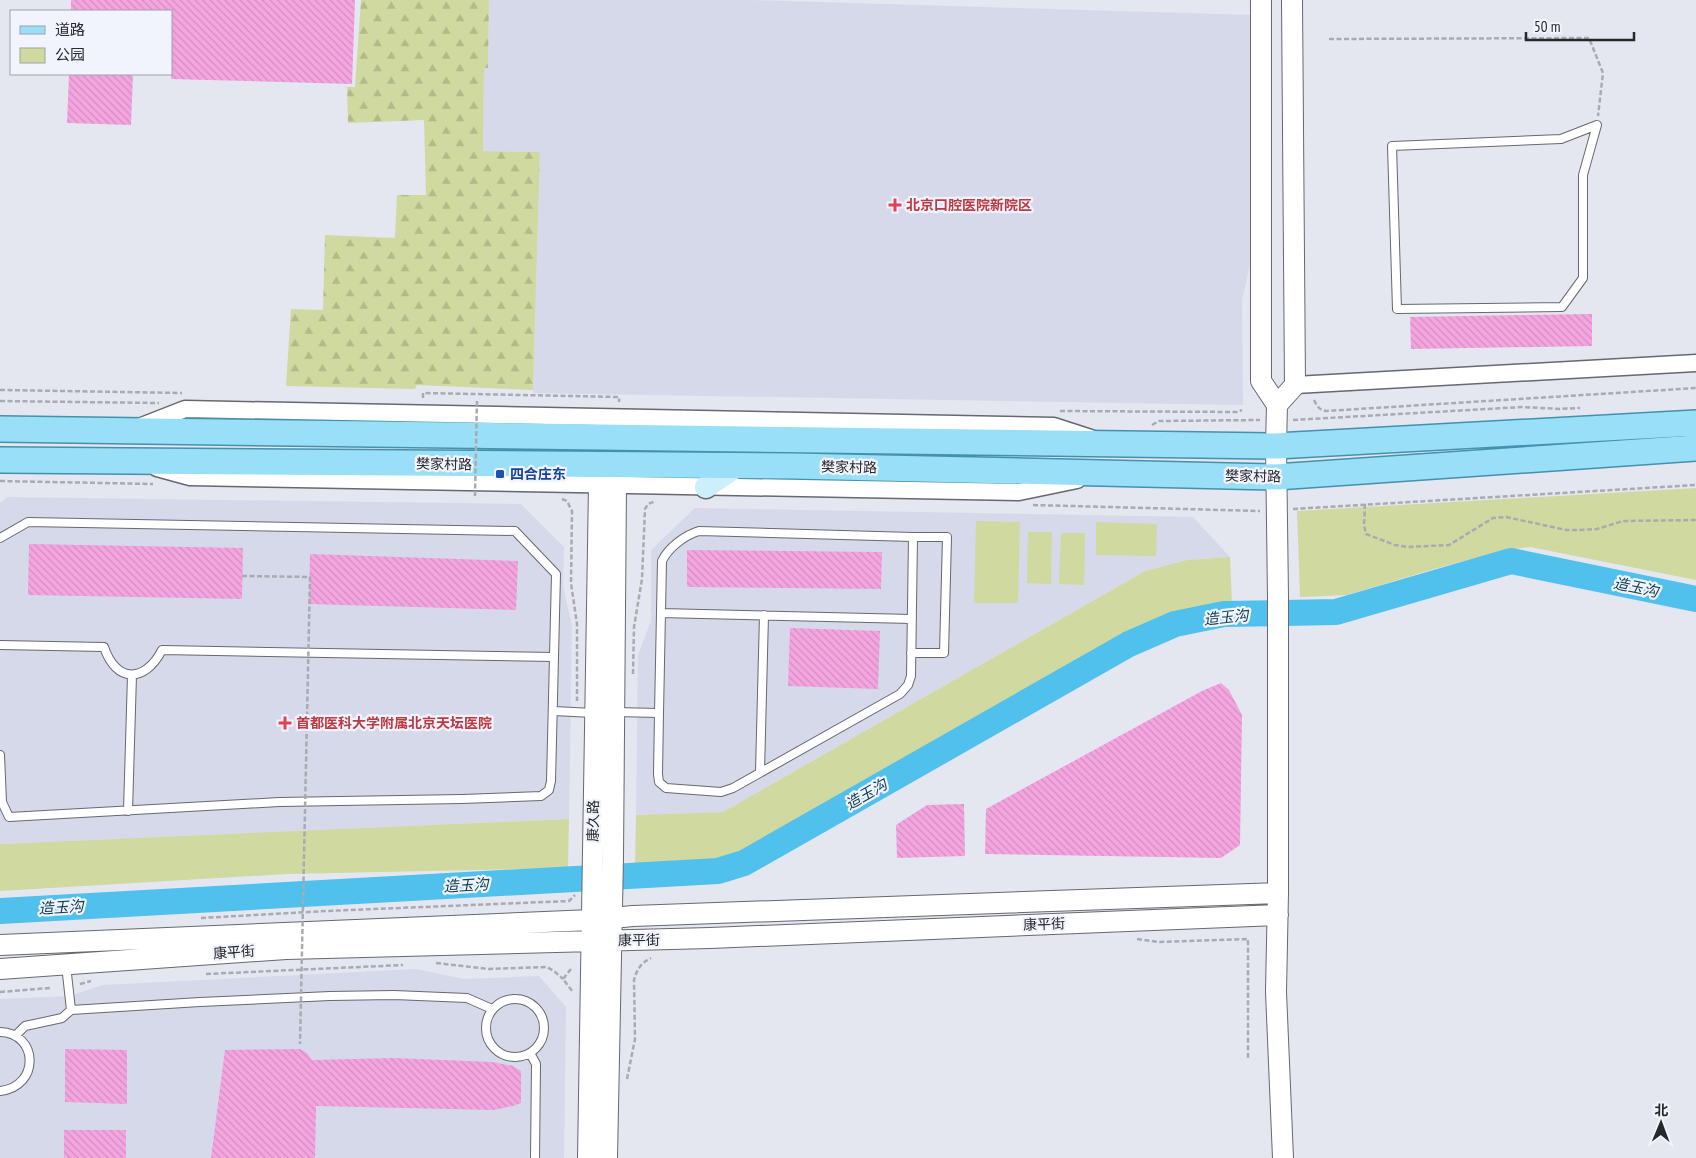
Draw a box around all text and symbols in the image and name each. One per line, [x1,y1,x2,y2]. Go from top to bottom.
legend [10,10,172,75]
scale bar [1526,10,1634,42]
text: 50 m [1534,17,1560,36]
text: 道路 [55,20,85,39]
text: 公园 [55,45,85,64]
place label: 北京口腔医院新院区 [906,196,1032,214]
marker: 北京口腔医院新院区 [888,198,902,212]
street label: 樊家村路 [416,455,472,473]
street label: 樊家村路 [821,458,877,476]
place label: 四合庄东 [510,465,566,483]
street label: 樊家村路 [1225,467,1281,485]
marker: 四合庄东 [494,468,506,480]
water label: 造玉沟 [1612,573,1662,601]
water label: 造玉沟 [1203,605,1251,629]
place label: 首都医科大学附属北京天坛医院 [296,714,492,732]
marker: 首都医科大学附属北京天坛医院 [278,716,292,730]
water label: 造玉沟 [842,774,892,813]
street label: 康久路 [584,800,602,842]
water label: 造玉沟 [443,874,491,896]
water label: 造玉沟 [38,896,86,918]
street label: 康平街 [1023,914,1065,934]
street label: 康平街 [618,931,660,949]
street label: 康平街 [212,942,256,962]
north arrow [1636,1098,1686,1148]
text: 北 [1654,1101,1668,1119]

